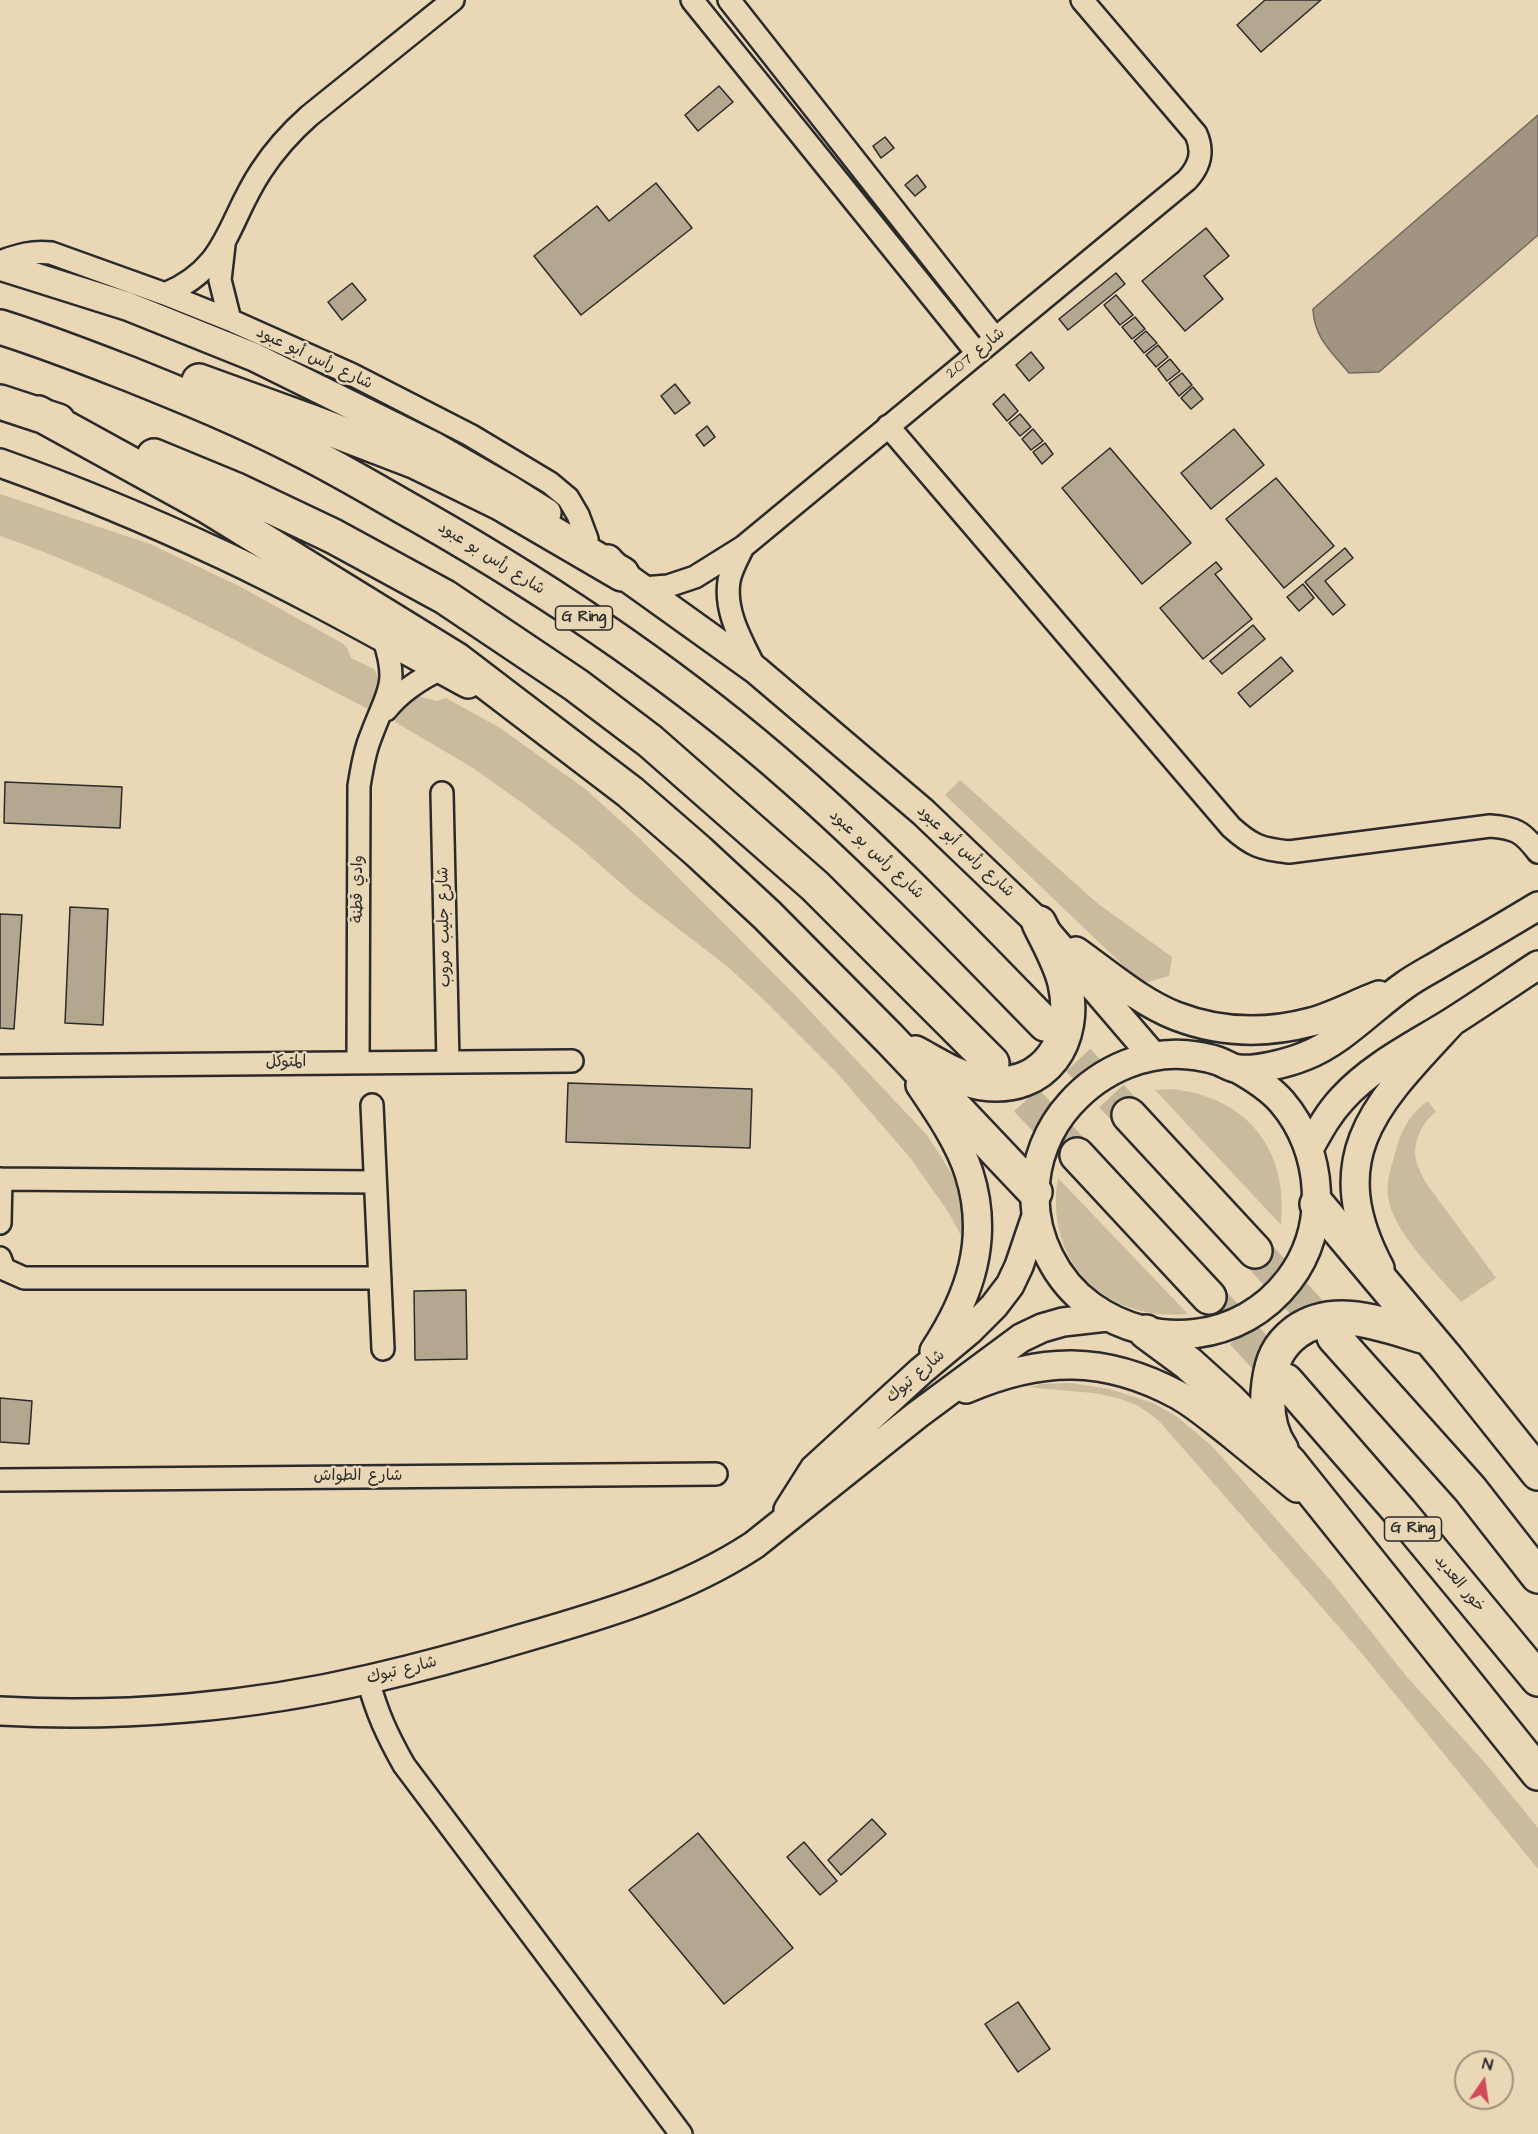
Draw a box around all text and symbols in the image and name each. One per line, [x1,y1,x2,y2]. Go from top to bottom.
street label: شارع رأس أبو عبود [253,324,375,394]
street label: شارع 207 [943,324,1009,384]
street label: شارع رأس بو عبود [434,518,548,600]
road number: G Ring [556,606,612,630]
street label: شارع رأس أبو عبود [912,802,1018,902]
street label: شارع رأس بو عبود [825,806,927,904]
street label: وادي قطنة [349,855,369,923]
street label: شارع جليب مروب [434,866,456,988]
street label: المتوكل [265,1053,307,1073]
street label: شارع تبوك [883,1346,949,1408]
street label: شارع الطواش [314,1467,402,1487]
road number: G Ring [1384,1517,1442,1541]
street label: خور العديد [1429,1551,1489,1617]
street label: شارع تبوك [365,1653,439,1689]
north arrow [1454,2050,1514,2110]
text: N [1480,2053,1495,2076]

